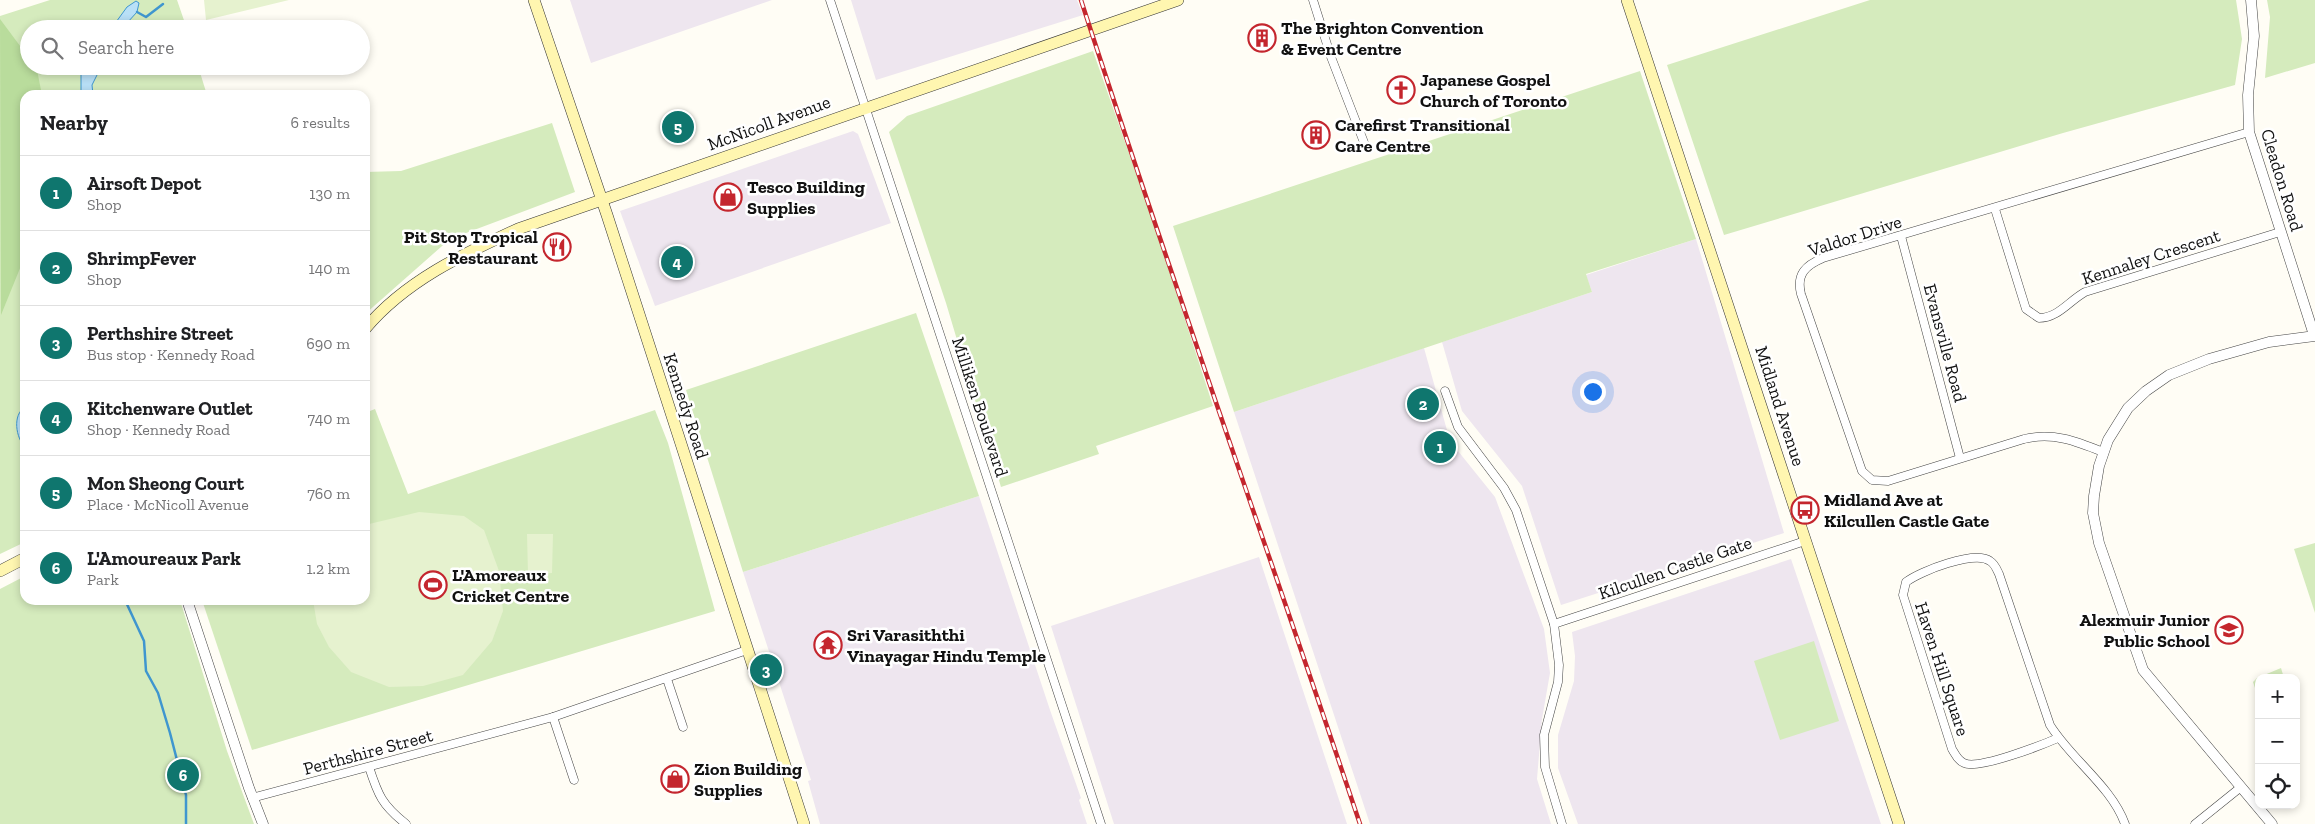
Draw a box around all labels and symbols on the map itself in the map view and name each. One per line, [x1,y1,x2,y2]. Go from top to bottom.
place label: The Brighton Convention & Event Centre [1281,17,1484,60]
building icon: The Brighton Convention & Event Centre [1247,23,1277,53]
place label: Japanese Gospel Church of Toronto [1420,69,1568,112]
church icon: Japanese Gospel Church of Toronto [1386,75,1416,105]
street label: McNicoll Avenue [705,91,833,155]
pin: 5 [662,108,694,146]
place label: Carefirst Transitional Care Centre [1335,114,1510,157]
building icon: Carefirst Transitional Care Centre [1301,120,1331,150]
street label: Cleadon Road [2256,126,2308,234]
place label: Tesco Building Supplies [747,176,865,219]
shop icon: Tesco Building Supplies [713,182,743,212]
street label: Valdor Drive [1805,211,1904,262]
street label: Kennaley Crescent [2079,224,2223,290]
place label: Pit Stop Tropical Restaurant [404,226,539,269]
restaurant icon: Pit Stop Tropical Restaurant [542,232,572,262]
pin: 4 [661,243,693,281]
street label: Evansville Road [1919,281,1971,405]
street label: Milliken Boulevard [947,334,1013,480]
street label: Midland Avenue [1750,343,1810,469]
street label: Kennedy Road [659,350,713,462]
your location [1580,379,1606,405]
pin: 2 [1407,385,1439,423]
pin: 1 [1424,428,1456,466]
place label: Midland Ave at Kilcullen Castle Gate [1824,489,1990,532]
bus stop icon: Midland Ave at Kilcullen Castle Gate [1790,495,1820,525]
street label: Kilcullen Castle Gate [1595,531,1755,605]
place label: L'Amoreaux Cricket Centre [452,564,570,607]
sports icon: L'Amoreaux Cricket Centre [418,570,448,600]
street label: Haven Hill Square [1910,599,1974,739]
place label: Alexmuir Junior Public School [2079,609,2210,652]
school or university icon: Alexmuir Junior Public School [2214,615,2244,645]
place label: Sri Varasiththi Vinayagar Hindu Temple [847,624,1046,667]
temple icon: Sri Varasiththi Vinayagar Hindu Temple [813,630,843,660]
pin: 3 [750,651,782,689]
street label: Perthshire Street [301,724,436,780]
pin: 6 [167,756,199,794]
place label: Zion Building Supplies [694,758,802,801]
shop icon: Zion Building Supplies [660,764,690,794]

